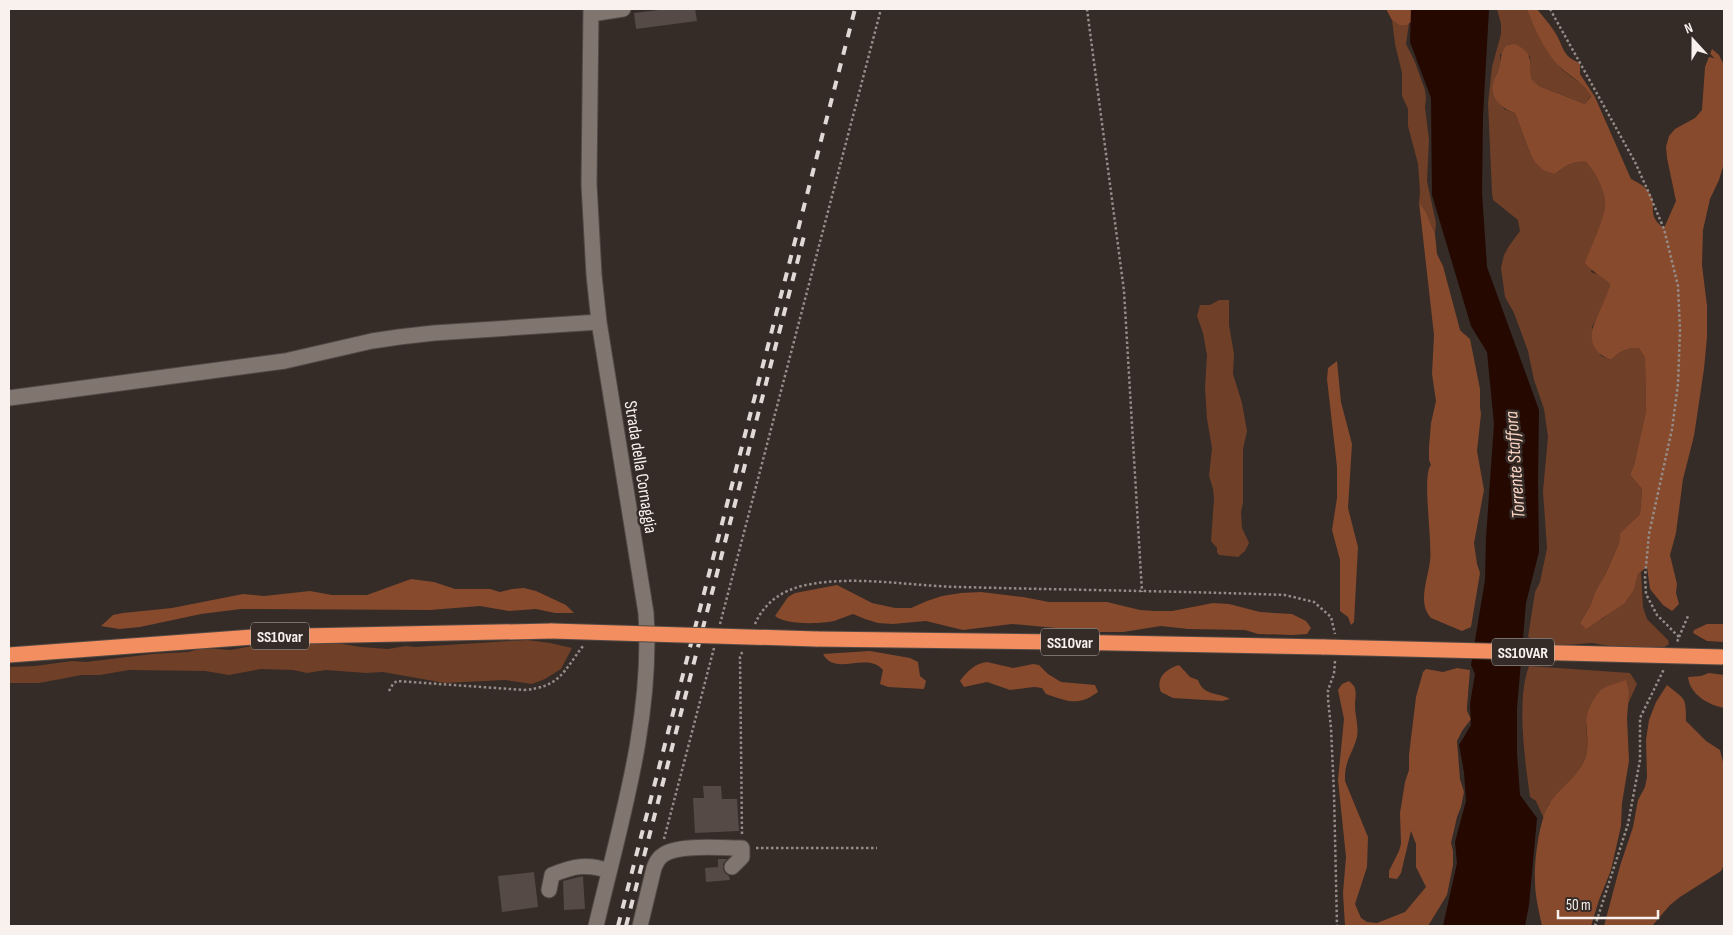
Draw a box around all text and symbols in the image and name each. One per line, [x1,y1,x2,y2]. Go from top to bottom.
north arrow [1668,15,1718,65]
text: N [1682,19,1695,38]
street label: Strada della Cornaggia [620,399,661,535]
water label: Torrente Staffora [1500,410,1531,520]
road number: SS10var [251,622,309,650]
road number: SS10var [1041,628,1099,656]
road number: SS10VAR [1492,638,1554,666]
scale bar [1558,888,1658,920]
text: 50 m [1566,896,1591,915]

